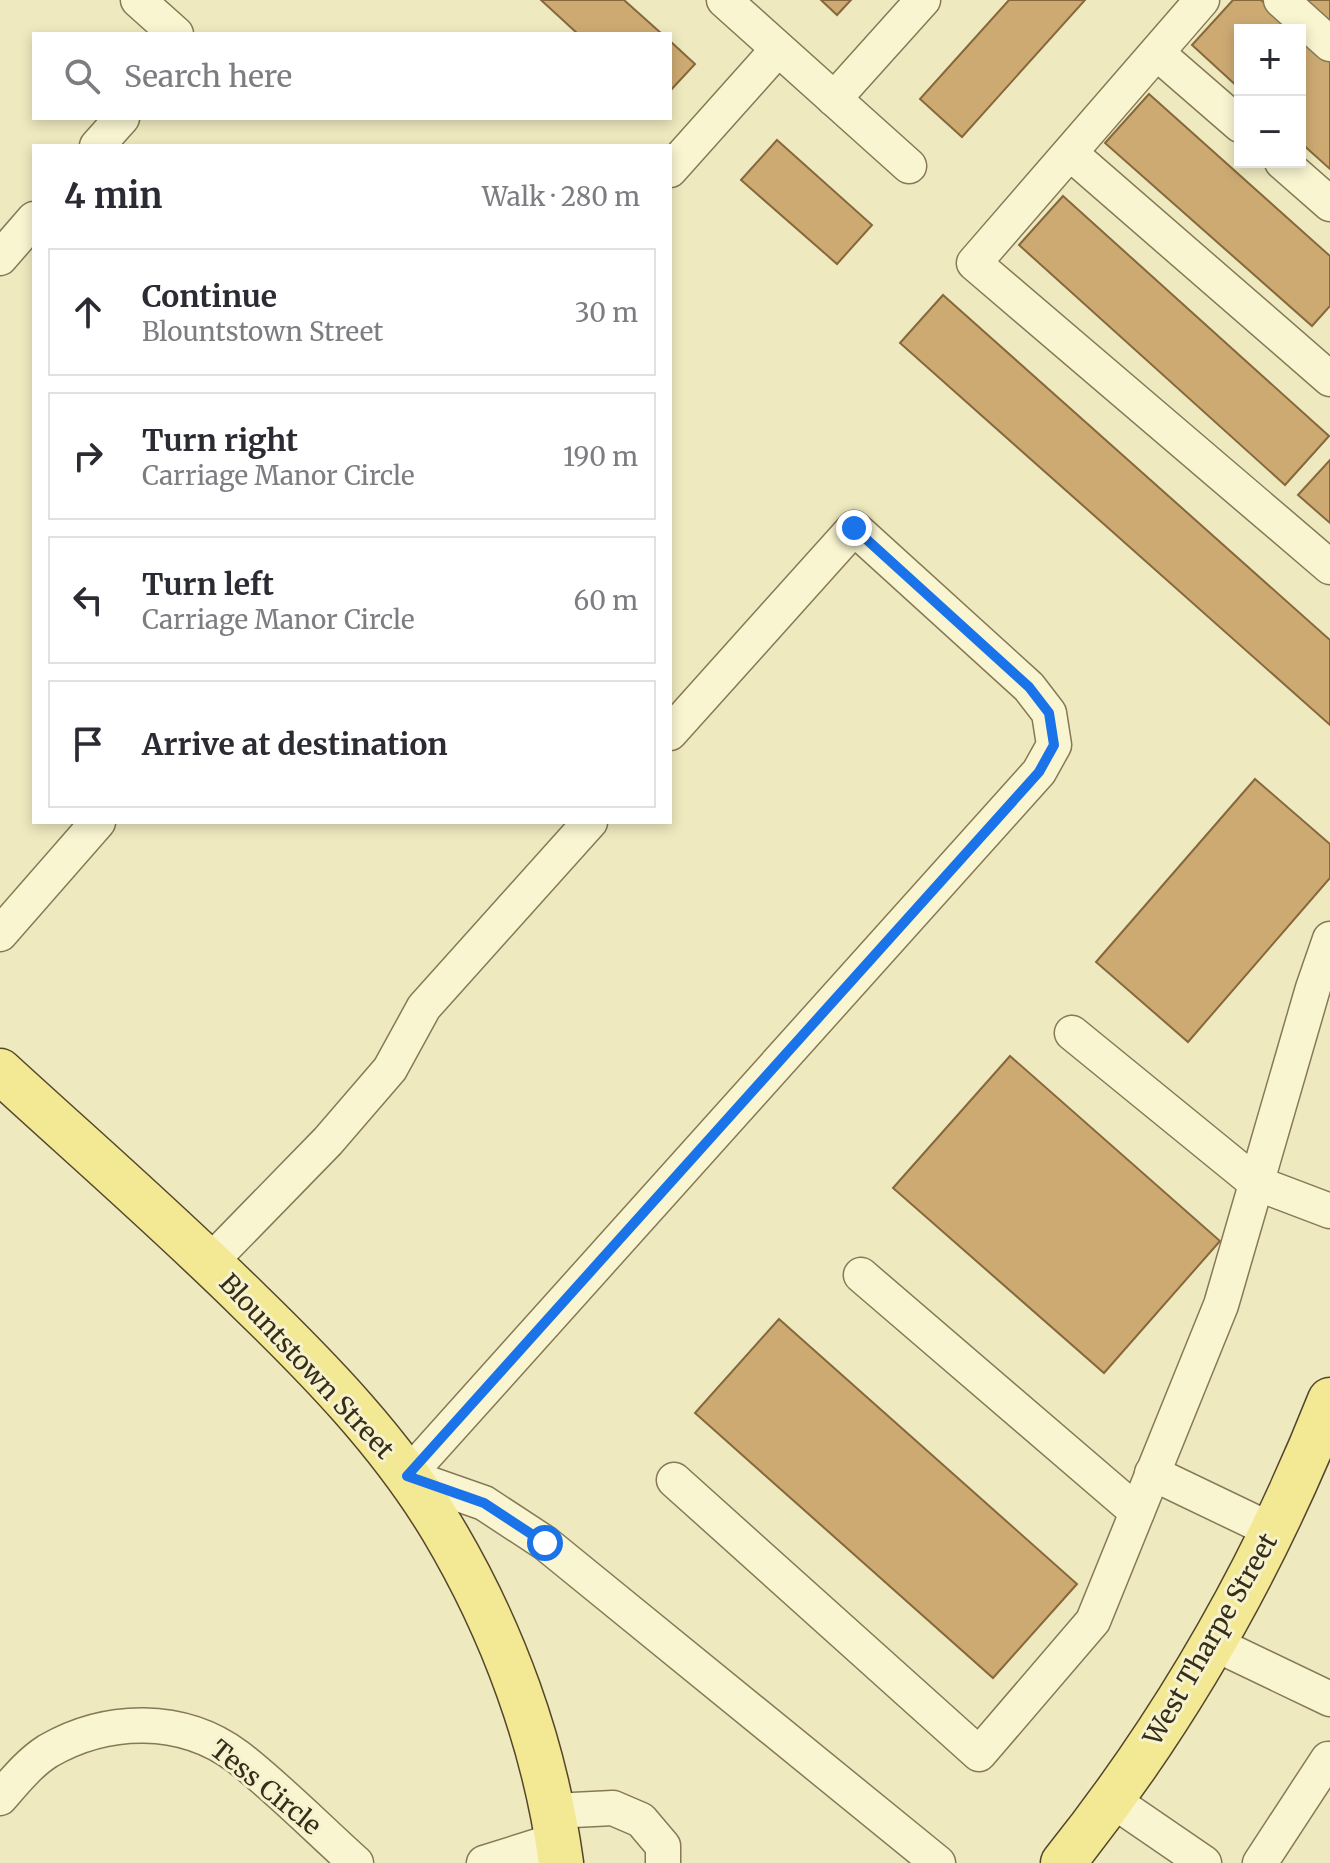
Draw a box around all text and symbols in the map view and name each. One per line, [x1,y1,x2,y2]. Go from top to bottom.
map controls [1234,24,1306,168]
button: + [1234,24,1306,96]
search box [32,32,672,120]
icon: search [60,54,104,98]
text: Search here [124,57,292,95]
button: − [1234,96,1306,168]
text: 4 min [64,175,162,217]
text: Walk · 280 m [482,180,640,213]
text: Continue [142,277,277,315]
icon: ahead [66,290,110,334]
text: 30 m [575,296,638,329]
text: Blountstown Street [142,315,383,348]
text: Turn right [142,421,298,459]
icon: right [66,434,110,478]
text: 190 m [563,440,638,473]
text: Carriage Manor Circle [142,459,415,492]
route end [836,510,872,546]
text: Turn left [142,565,274,603]
icon: left [66,578,110,622]
text: 60 m [574,584,638,617]
text: Carriage Manor Circle [142,603,415,636]
icon: arrive [66,722,110,766]
text: Arrive at destination [142,725,448,763]
street label: Blountstown Street [213,1266,401,1466]
route start [527,1525,563,1561]
street label: West Tharpe Street [1135,1527,1284,1752]
street label: Tess Circle [204,1732,328,1842]

